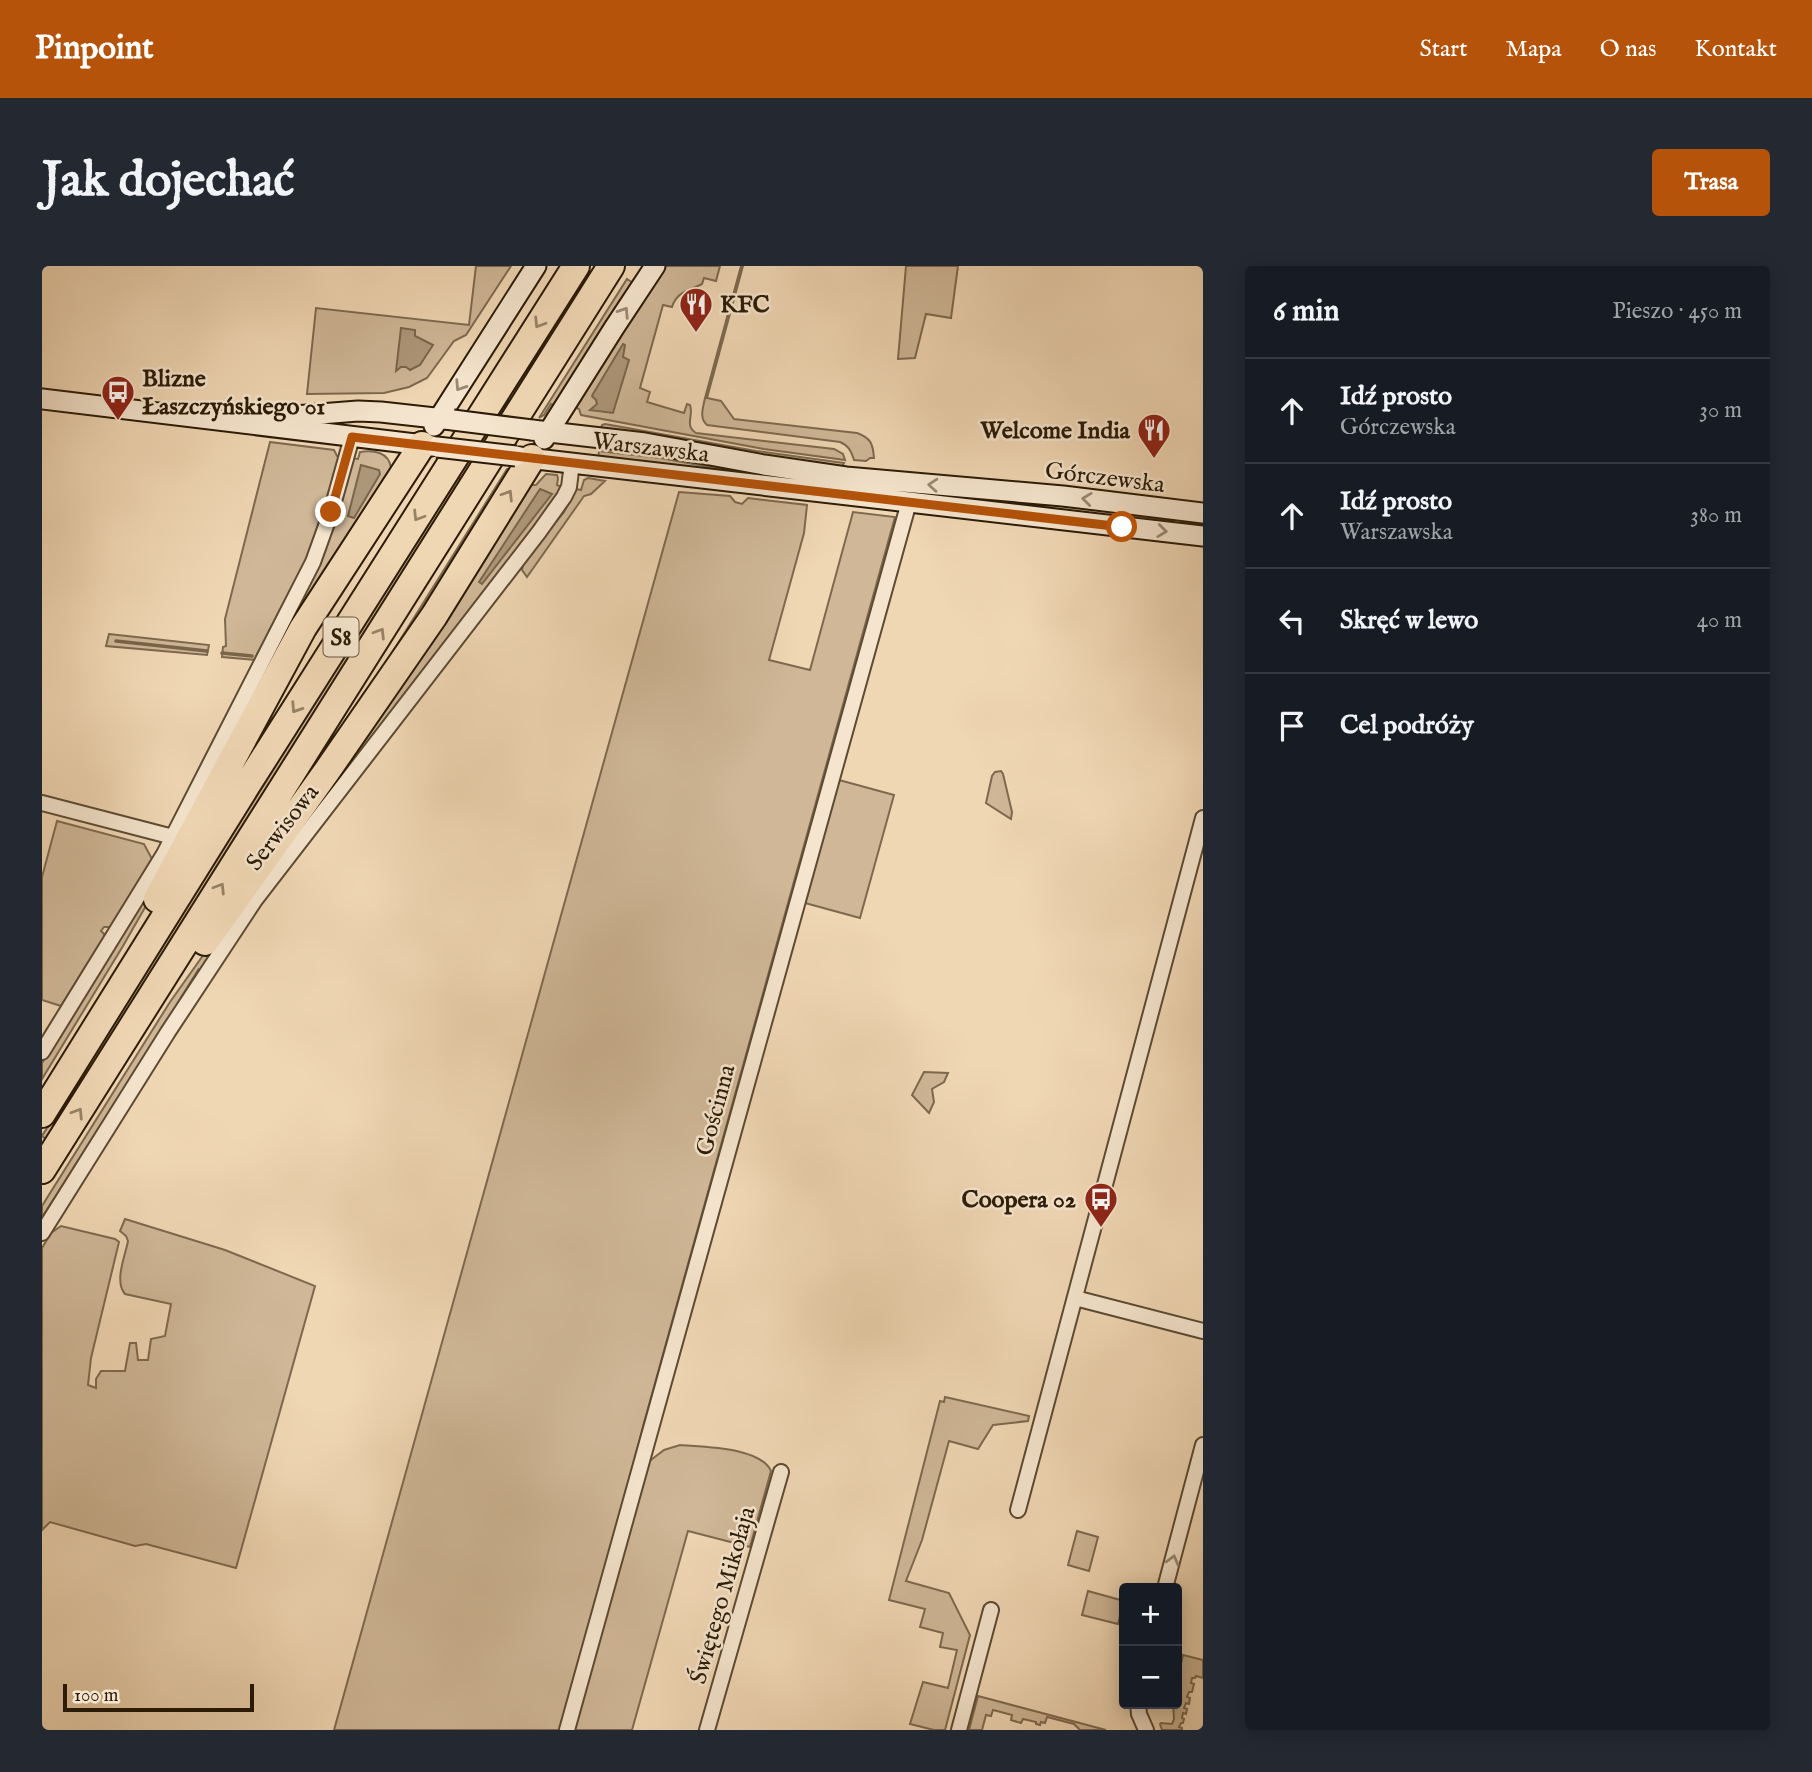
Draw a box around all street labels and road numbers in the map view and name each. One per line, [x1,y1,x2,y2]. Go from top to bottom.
street label: Warszawska [591,426,712,471]
street label: Górczewska [1043,456,1167,501]
road number: S8 [324,618,358,656]
street label: Serwisowa [240,778,327,877]
street label: Gościnna [689,1061,744,1159]
street label: Świętego Mikołaja [683,1503,764,1688]

